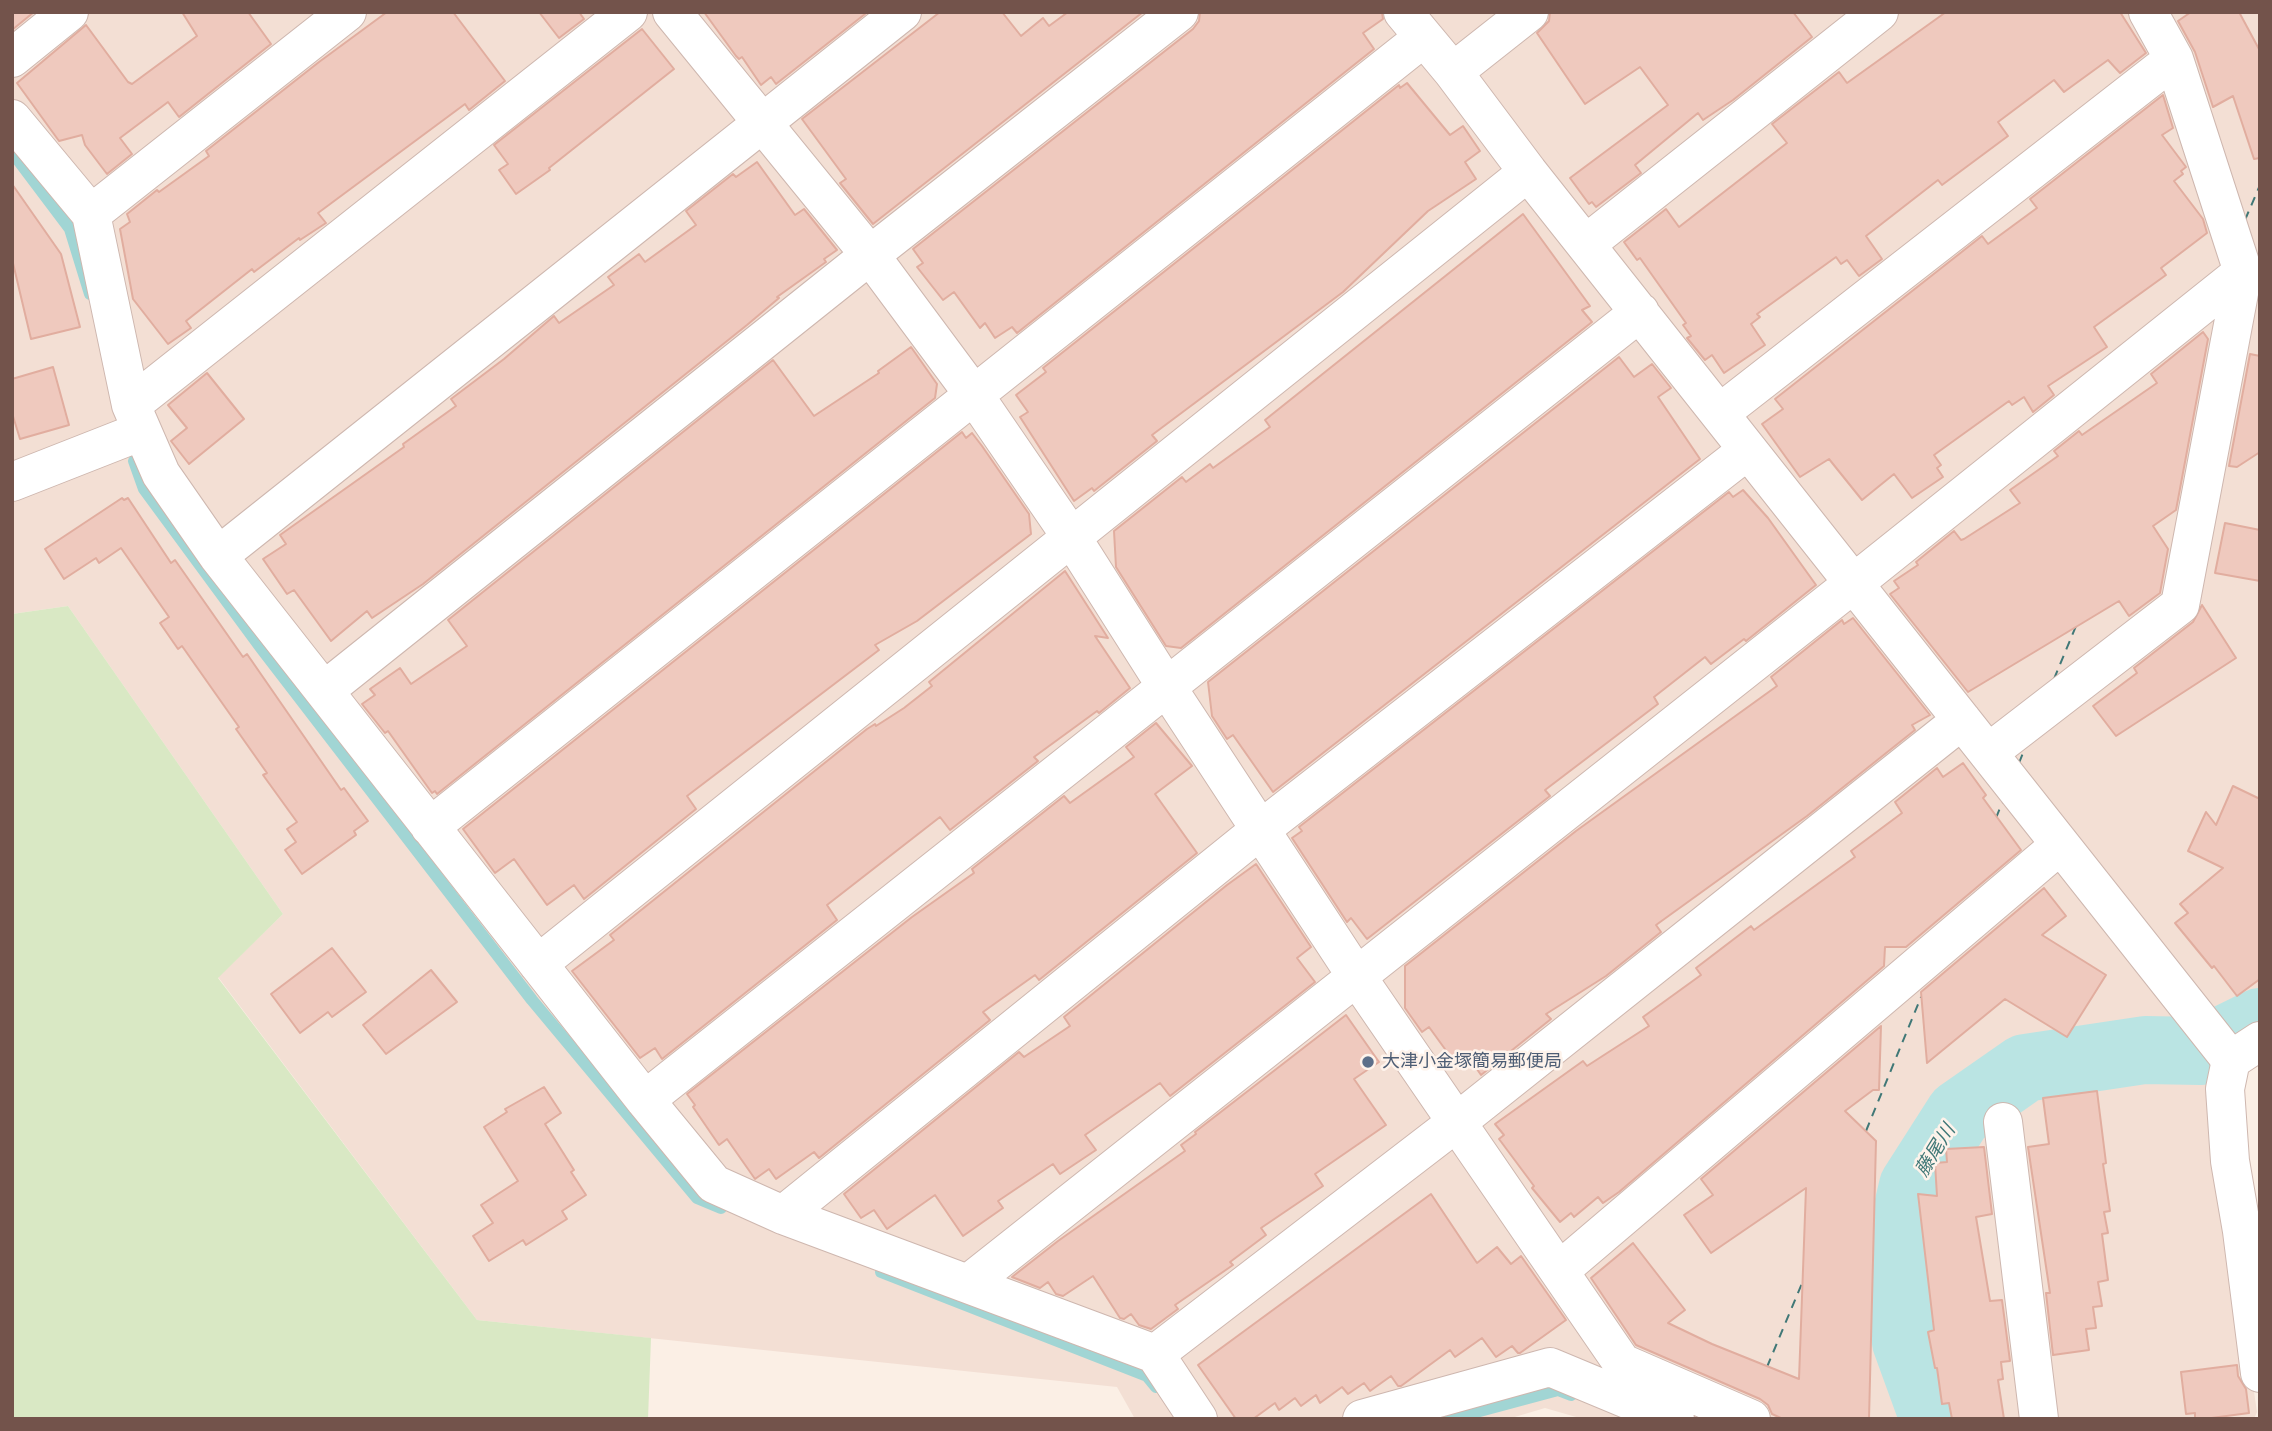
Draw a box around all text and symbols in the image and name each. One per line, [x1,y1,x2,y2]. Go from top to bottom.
place label: 大津小金塚簡易郵便局 [1382,1051,1562,1073]
marker: 大津小金塚簡易郵便局 [1360,1054,1376,1070]
water label: 藤尾川 [1911,1121,1961,1181]

